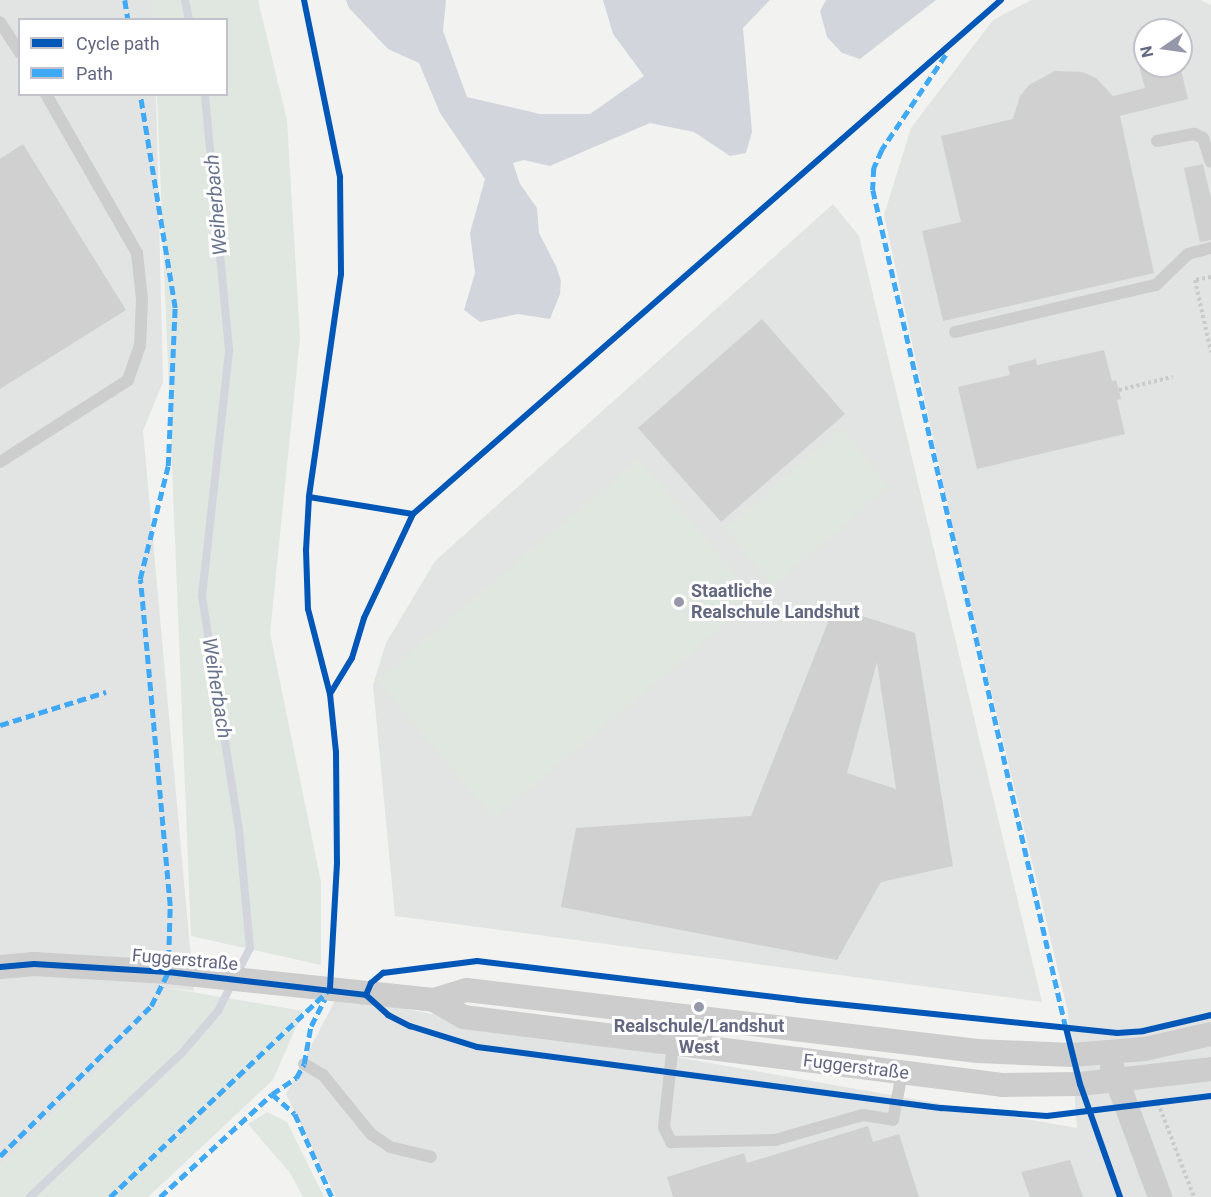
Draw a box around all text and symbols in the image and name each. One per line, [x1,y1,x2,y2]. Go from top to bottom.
legend [18,18,228,96]
north arrow [1133,18,1193,78]
text: Cycle path [76,33,160,54]
text: N [1136,44,1157,59]
text: Path [76,63,113,84]
water label: Weiherbach [200,153,232,257]
place label: Staatliche Realschule Landshut [691,581,859,624]
marker: Staatliche Realschule Landshut [672,595,686,609]
water label: Weiherbach [197,636,237,740]
street label: Fuggerstraße [131,945,239,975]
marker: Realschule/Landshut West [692,1000,706,1014]
place label: Realschule/Landshut West [614,1016,784,1058]
street label: Fuggerstraße [802,1050,910,1084]

